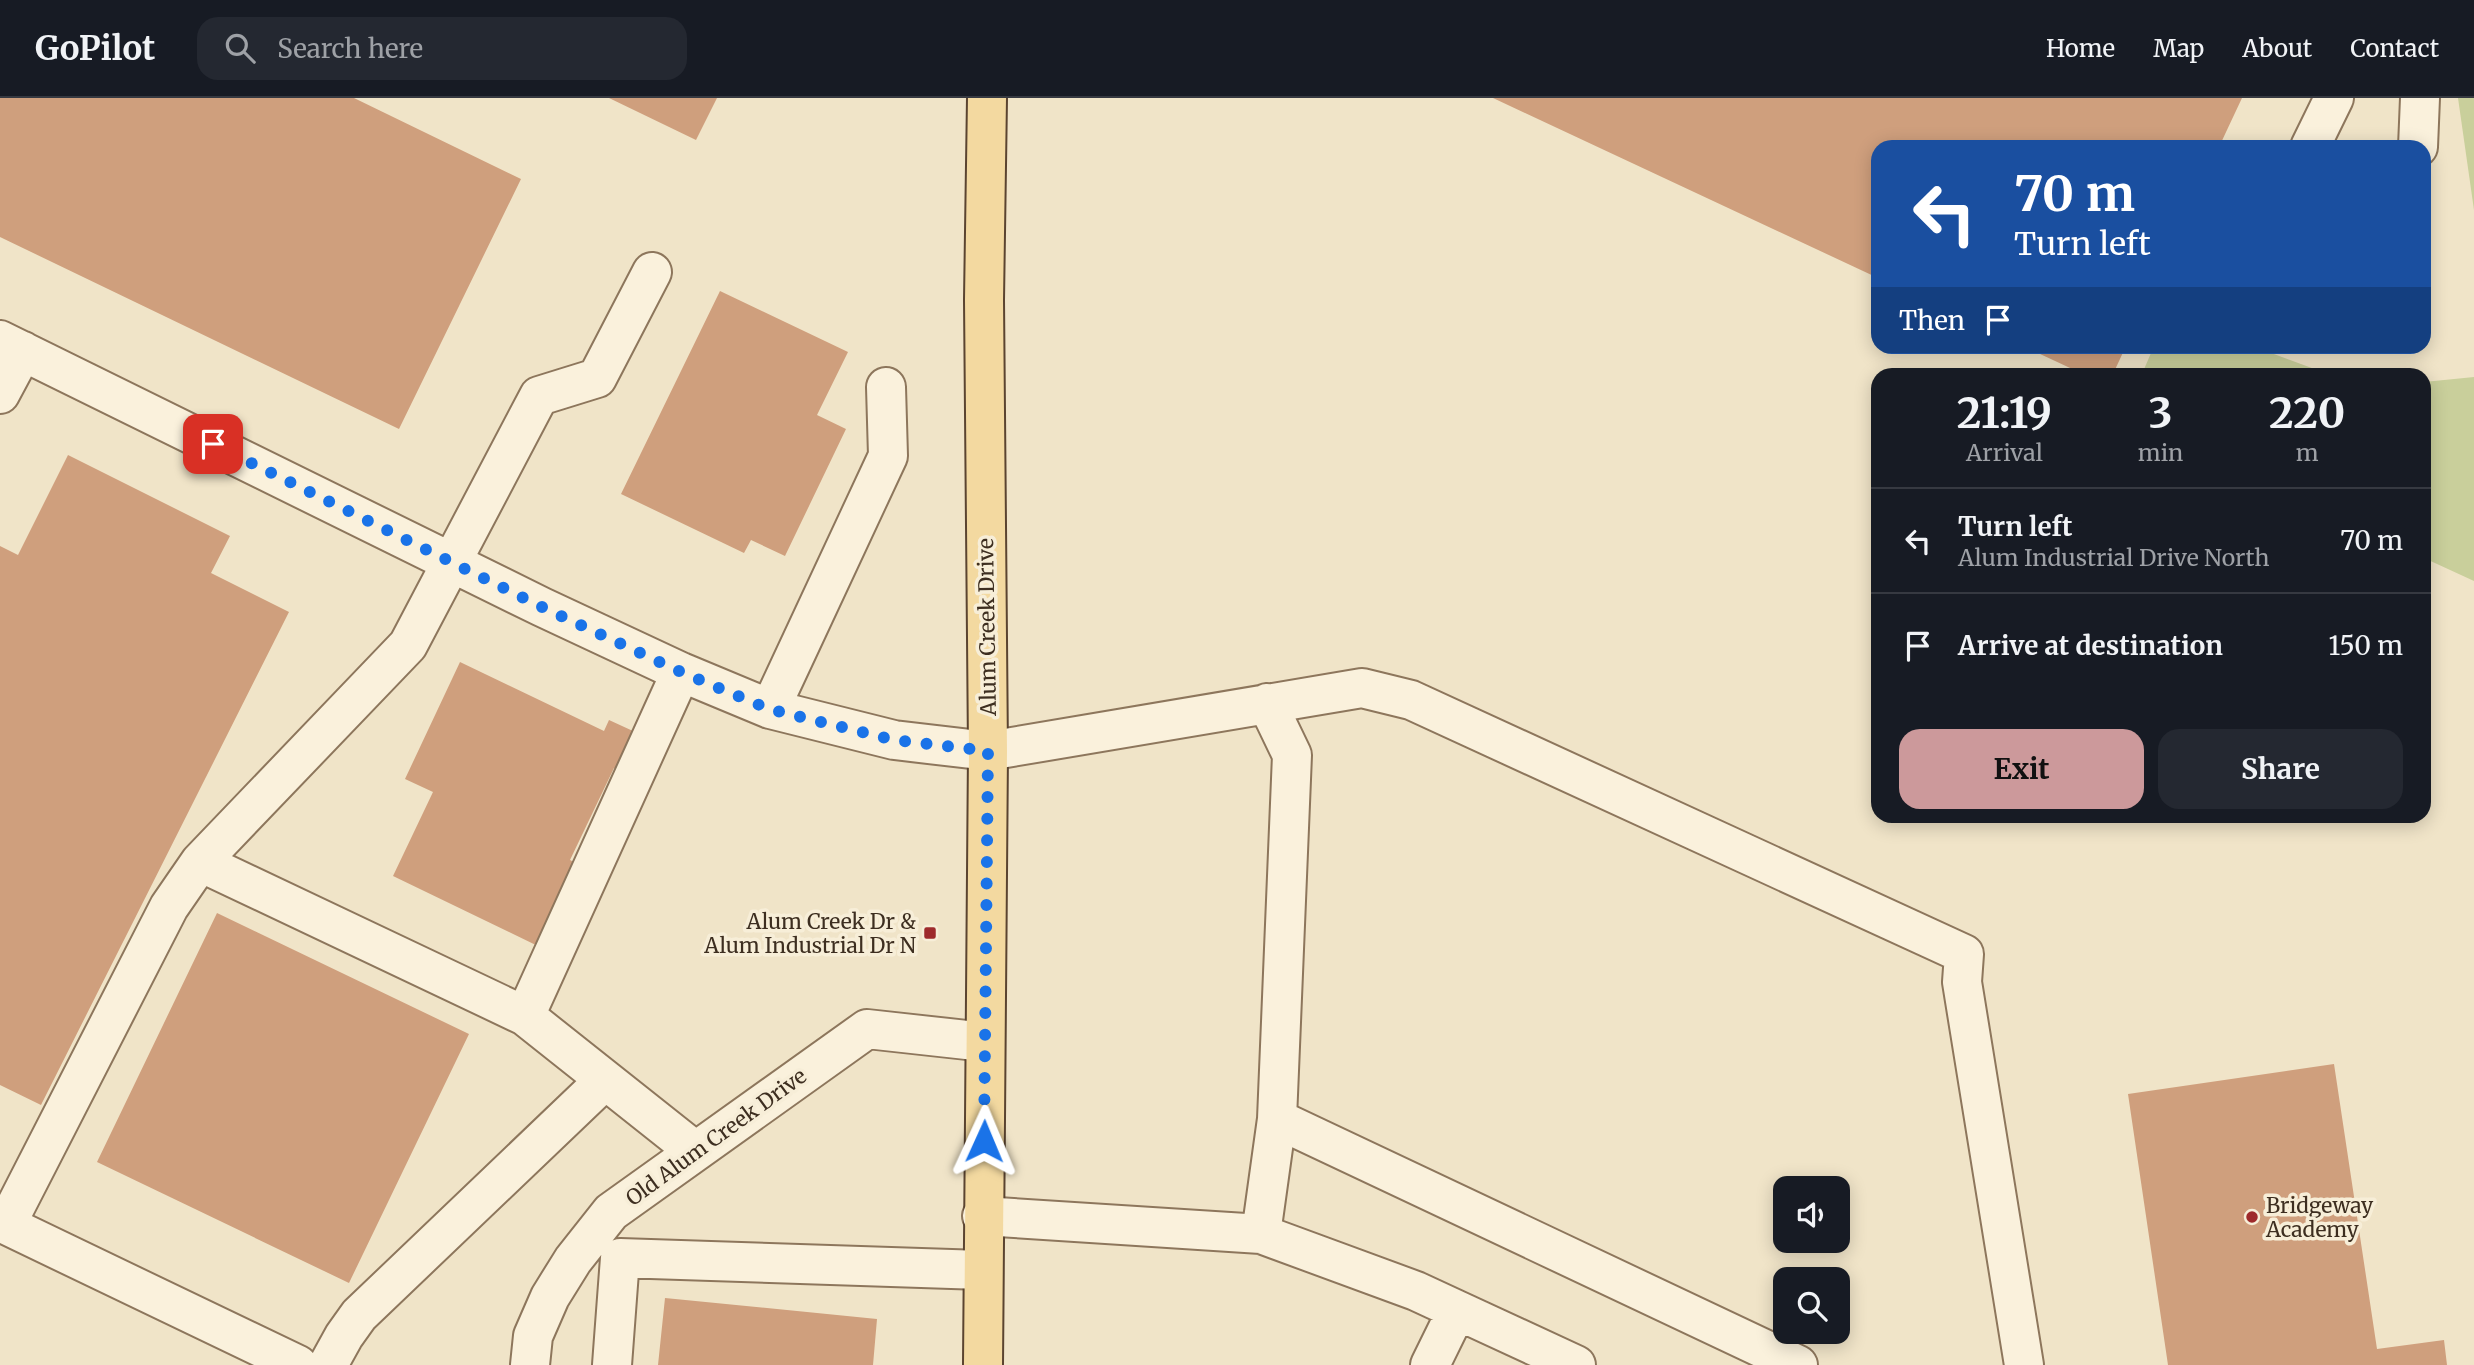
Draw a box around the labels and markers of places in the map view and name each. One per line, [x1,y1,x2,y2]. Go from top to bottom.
pin [183,414,243,474]
place label: Alum Creek Dr & Alum Industrial Dr N [703,908,916,959]
marker: Alum Creek Dr & Alum Industrial Dr N [922,925,938,941]
place label: Bridgeway Academy [2265,1192,2374,1243]
marker: Bridgeway Academy [2244,1209,2260,1225]

